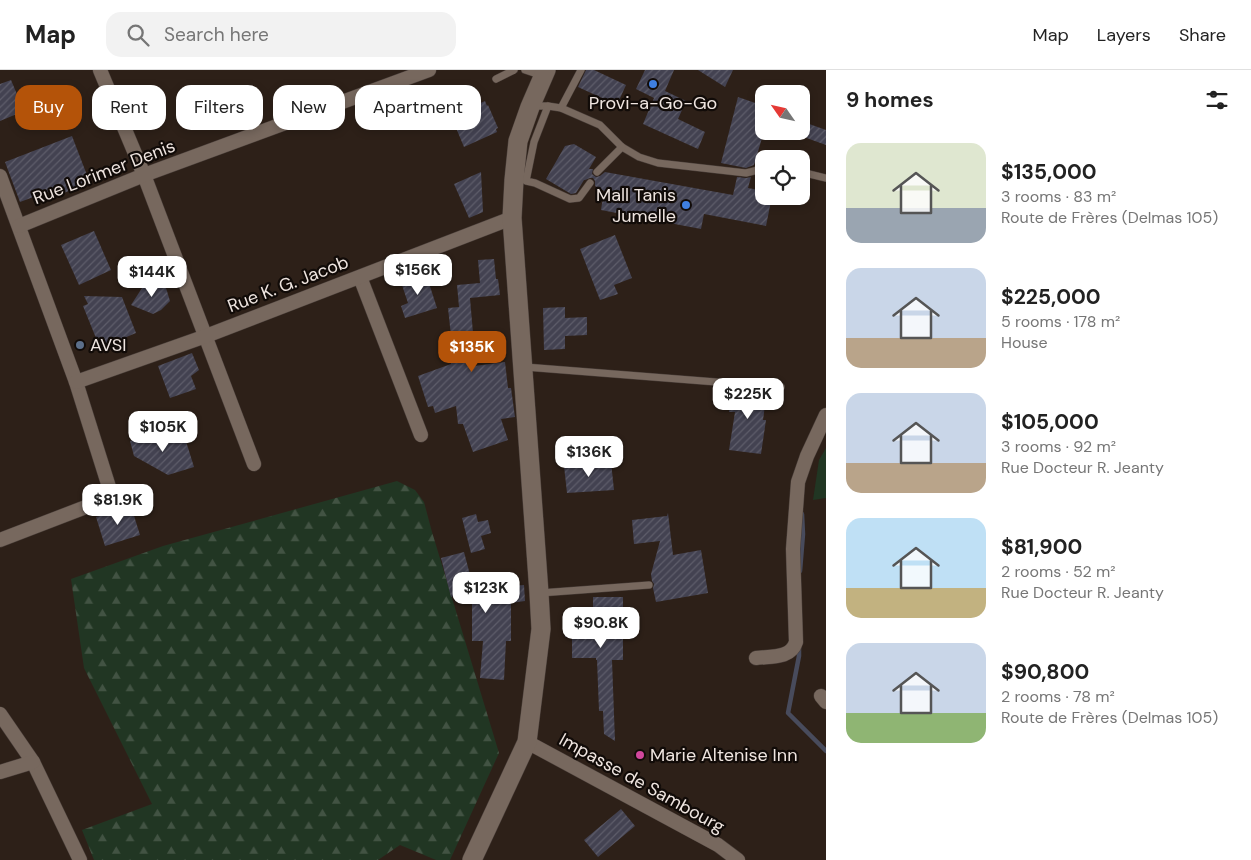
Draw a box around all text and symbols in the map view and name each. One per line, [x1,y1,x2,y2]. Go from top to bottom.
search box [106,12,456,57]
text: Map [25,19,76,50]
icon: search [124,21,152,49]
text: Search here [164,22,269,47]
text: Map [1033,23,1069,47]
text: Layers [1097,23,1151,47]
text: Share [1179,23,1226,47]
marker: Provi-a-Go-Go [647,78,659,90]
chip: Buy [15,85,82,130]
chip: Rent [92,85,166,130]
chip: Filters [176,85,263,130]
chip: New [273,85,345,130]
chip: Apartment [355,85,481,130]
north arrow [755,85,810,140]
map controls [755,85,810,205]
text: 9 homes [846,86,934,114]
icon: filters [1203,86,1231,114]
place label: Provi-a-Go-Go [589,91,717,115]
street label: Rue Lorimer Denis [29,134,179,210]
button: locate [755,150,810,205]
text: $135,000 [1001,158,1097,186]
icon: home [886,163,946,223]
place label: Mall Tanis Jumelle [596,183,676,228]
text: 3 rooms · 83 m² [1001,186,1116,207]
marker: Mall Tanis Jumelle [680,199,692,211]
text: Route de Frères (Delmas 105) [1001,207,1218,228]
street label: Rue K. G. Jacob [224,250,352,318]
pin: $156K [383,254,453,296]
pin: $144K [117,256,187,298]
text: $156K [395,259,441,280]
text: $144K [129,261,175,282]
text: $225,000 [1001,283,1101,311]
icon: home [886,288,946,348]
text: 5 rooms · 178 m² [1001,311,1120,332]
pin: $135K [437,330,507,373]
text: House [1001,332,1048,353]
place label: AVSI [90,333,126,357]
text: $135K [449,336,495,357]
marker: AVSI [74,339,86,351]
pin: $225K [713,378,783,420]
text: $225K [724,383,772,404]
text: $105,000 [1001,408,1099,436]
pin: $105K [128,410,198,453]
icon: home [886,413,946,473]
text: $105K [139,416,187,437]
pin: $136K [554,436,624,478]
text: 3 rooms · 92 m² [1001,436,1116,457]
text: $136K [566,441,612,462]
text: Rue Docteur R. Jeanty [1001,457,1164,478]
pin: $81.9K [77,484,159,526]
text: $81.9K [93,489,143,510]
text: $81,900 [1001,533,1082,561]
icon: home [886,538,946,598]
text: 2 rooms · 52 m² [1001,561,1116,582]
pin: $123K [451,572,521,614]
text: $123K [464,577,508,598]
text: Rue Docteur R. Jeanty [1001,582,1164,603]
pin: $90.8K [560,606,642,649]
text: $90.8K [573,612,629,633]
text: $90,800 [1001,658,1089,686]
icon: home [886,663,946,723]
text: 2 rooms · 78 m² [1001,686,1115,707]
text: Route de Frères (Delmas 105) [1001,707,1218,728]
street label: Impasse de Sambourg [555,727,729,839]
place label: Marie Altenise Inn [650,743,798,767]
marker: Marie Altenise Inn [634,749,646,761]

